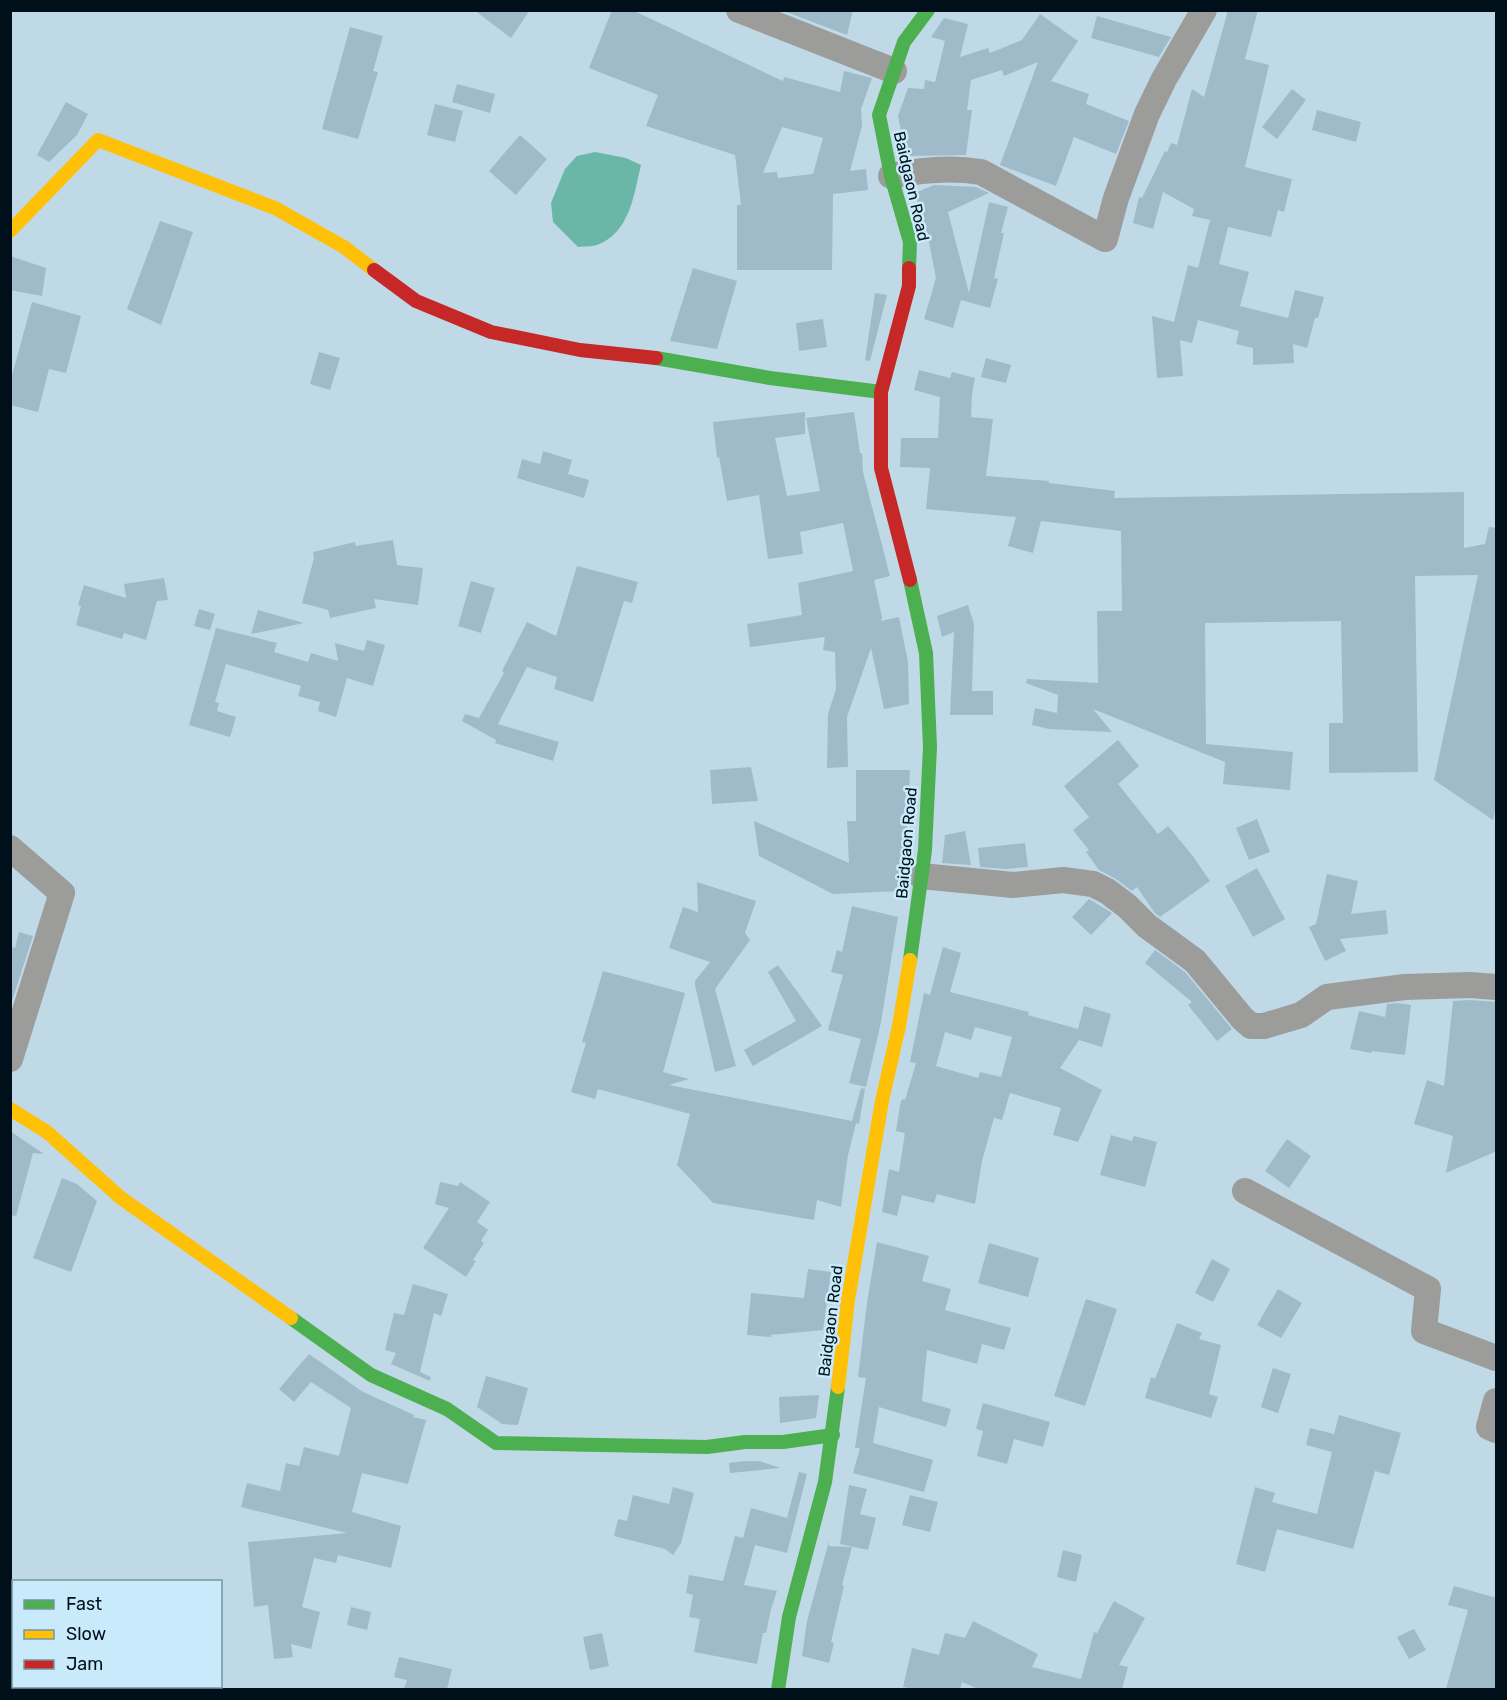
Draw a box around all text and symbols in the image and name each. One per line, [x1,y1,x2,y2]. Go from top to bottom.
street label: Baidgaon Road [890,129,933,243]
street label: Baidgaon Road [892,786,921,900]
street label: Baidgaon Road [814,1264,847,1378]
legend [12,1580,222,1688]
text: Fast [66,1593,102,1615]
text: Slow [66,1623,106,1645]
text: Jam [66,1653,103,1675]

